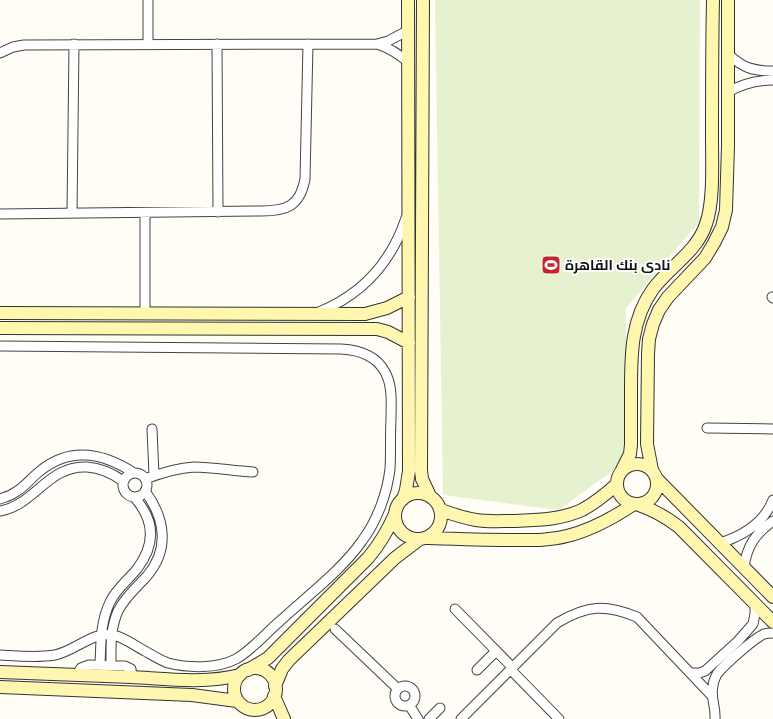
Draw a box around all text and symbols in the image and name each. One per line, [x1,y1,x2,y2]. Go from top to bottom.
sports icon: نادى بنك القاهرة [540,254,562,276]
place label: نادى بنك القاهرة [565,256,670,274]

